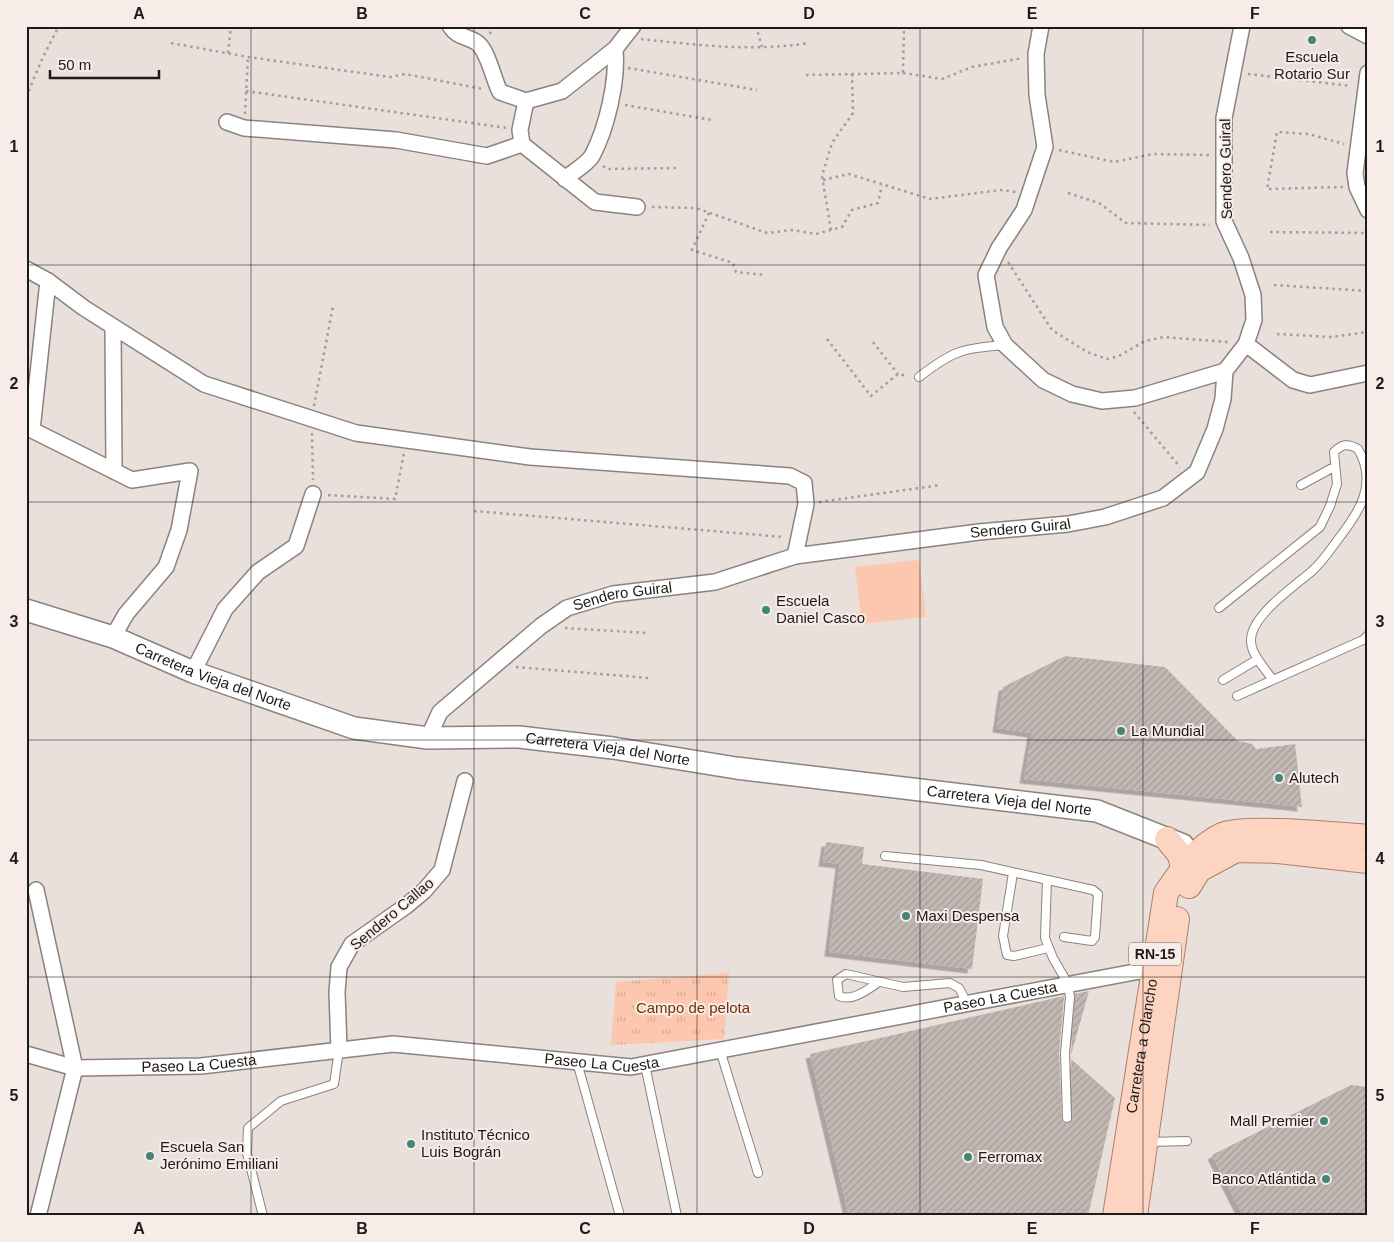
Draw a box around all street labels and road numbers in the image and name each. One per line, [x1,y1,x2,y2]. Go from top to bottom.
street label: Sendero Guiral [1216,118,1235,220]
street label: Sendero Guiral [969,515,1072,541]
street label: Sendero Guiral [571,578,673,614]
street label: Carretera Vieja del Norte [133,639,294,714]
street label: Carretera Vieja del Norte [525,729,691,768]
street label: Carretera Vieja del Norte [926,782,1093,818]
street label: Sendero Callao [347,874,437,953]
road number: RN-15 [1129,942,1181,966]
street label: Paseo La Cuesta [942,978,1059,1016]
street label: Carretera a Olancho [1122,978,1160,1115]
street label: Paseo La Cuesta [544,1050,661,1075]
street label: Paseo La Cuesta [141,1051,258,1075]

